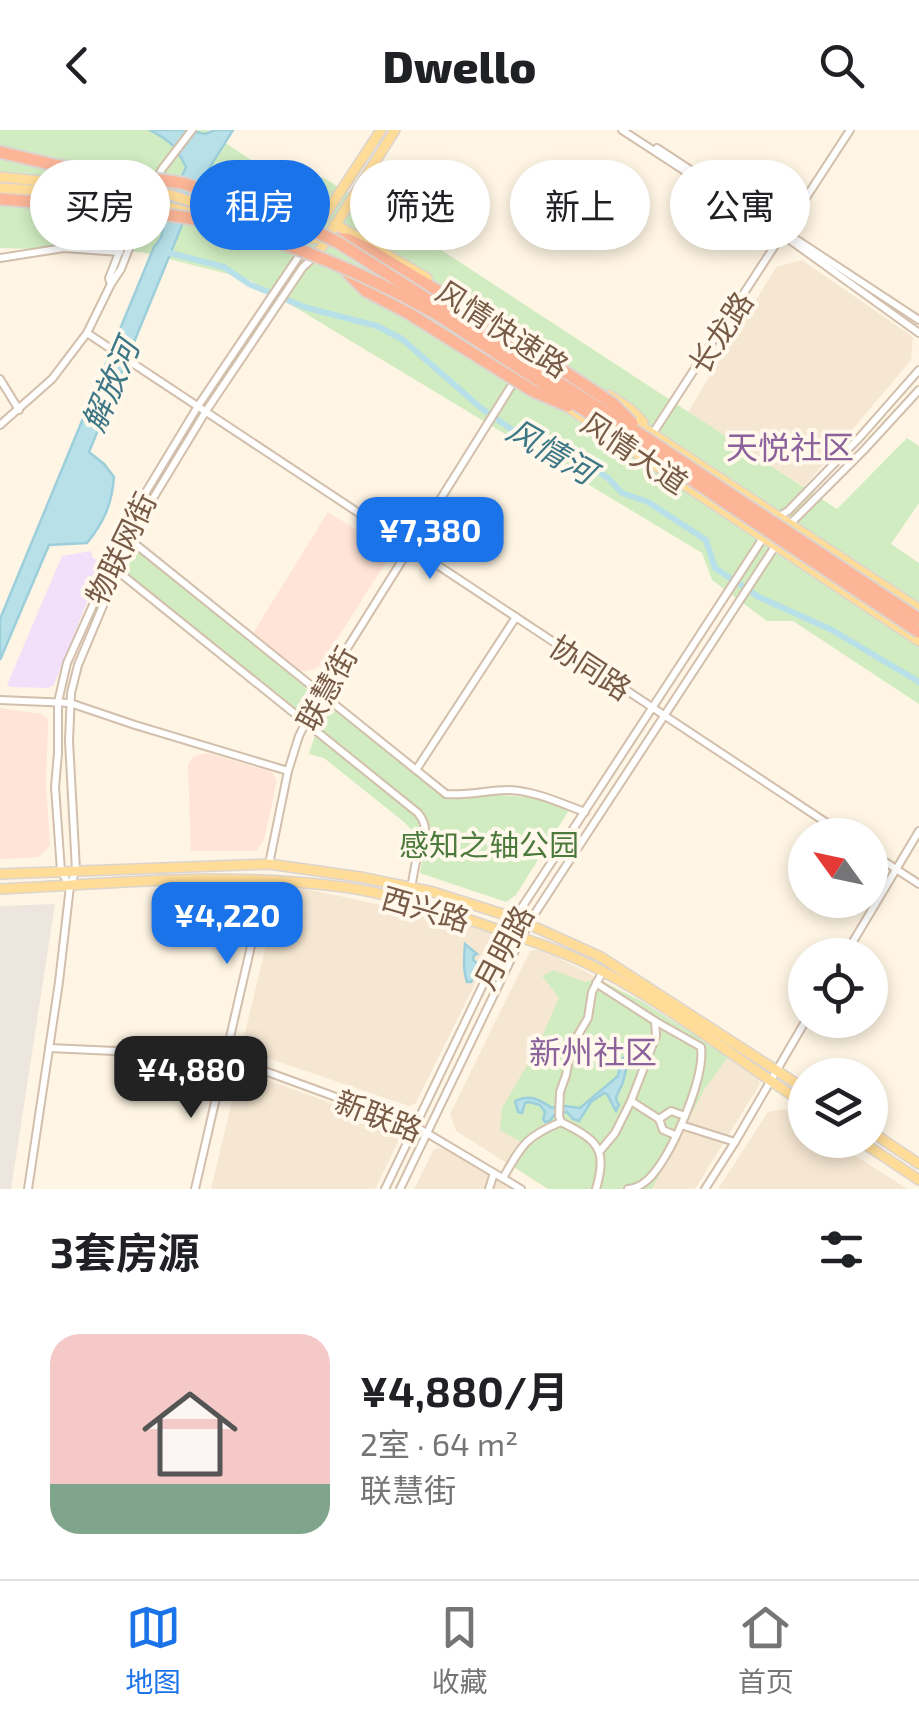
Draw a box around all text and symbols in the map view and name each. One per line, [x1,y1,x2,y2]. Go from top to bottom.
icon: back [50,38,105,93]
text: Dwello [383,38,536,92]
icon: search [814,38,869,93]
chip: 买房 [30,160,170,250]
chip: 租房 [190,160,330,250]
chip: 筛选 [350,160,490,250]
chip: 新上 [510,160,650,250]
chip: 公寓 [670,160,810,250]
street label: 风情快速路 [430,272,576,384]
street label: 长龙路 [680,284,760,380]
water label: 解放河 [73,328,148,437]
street label: 风情大道 [575,404,695,500]
water label: 风情河 [501,410,608,493]
district label: 天悦社区 [726,427,854,465]
street label: 物联网街 [78,486,162,610]
pin: ¥7,380 [349,497,511,582]
text: ¥7,380 [379,510,481,548]
street label: 协同路 [543,627,639,707]
street label: 联慧街 [288,640,364,736]
north arrow [788,818,888,918]
map controls [788,818,888,1158]
park label: 感知之轴公园 [399,826,579,862]
street label: 西兴路 [378,878,474,938]
pin: ¥4,220 [146,882,308,967]
text: ¥4,220 [174,895,280,933]
street label: 月明路 [466,899,540,995]
button: locate [788,938,888,1038]
district label: 新州社区 [529,1032,657,1070]
pin: ¥4,880 [110,1036,272,1121]
text: ¥4,880 [136,1049,246,1087]
button: layers [788,1058,888,1158]
street label: 新联路 [331,1082,427,1148]
icon: filters [814,1222,869,1277]
text: 3套房源 [50,1226,200,1276]
text: ¥4,880/月 [360,1365,569,1415]
icon: home [130,1374,250,1494]
text: 2室 · 64 m² [360,1424,518,1462]
text: 联慧街 [360,1470,456,1508]
tab: 地图 [125,1600,181,1700]
tab: 收藏 [431,1600,488,1700]
tab: 首页 [738,1600,794,1700]

